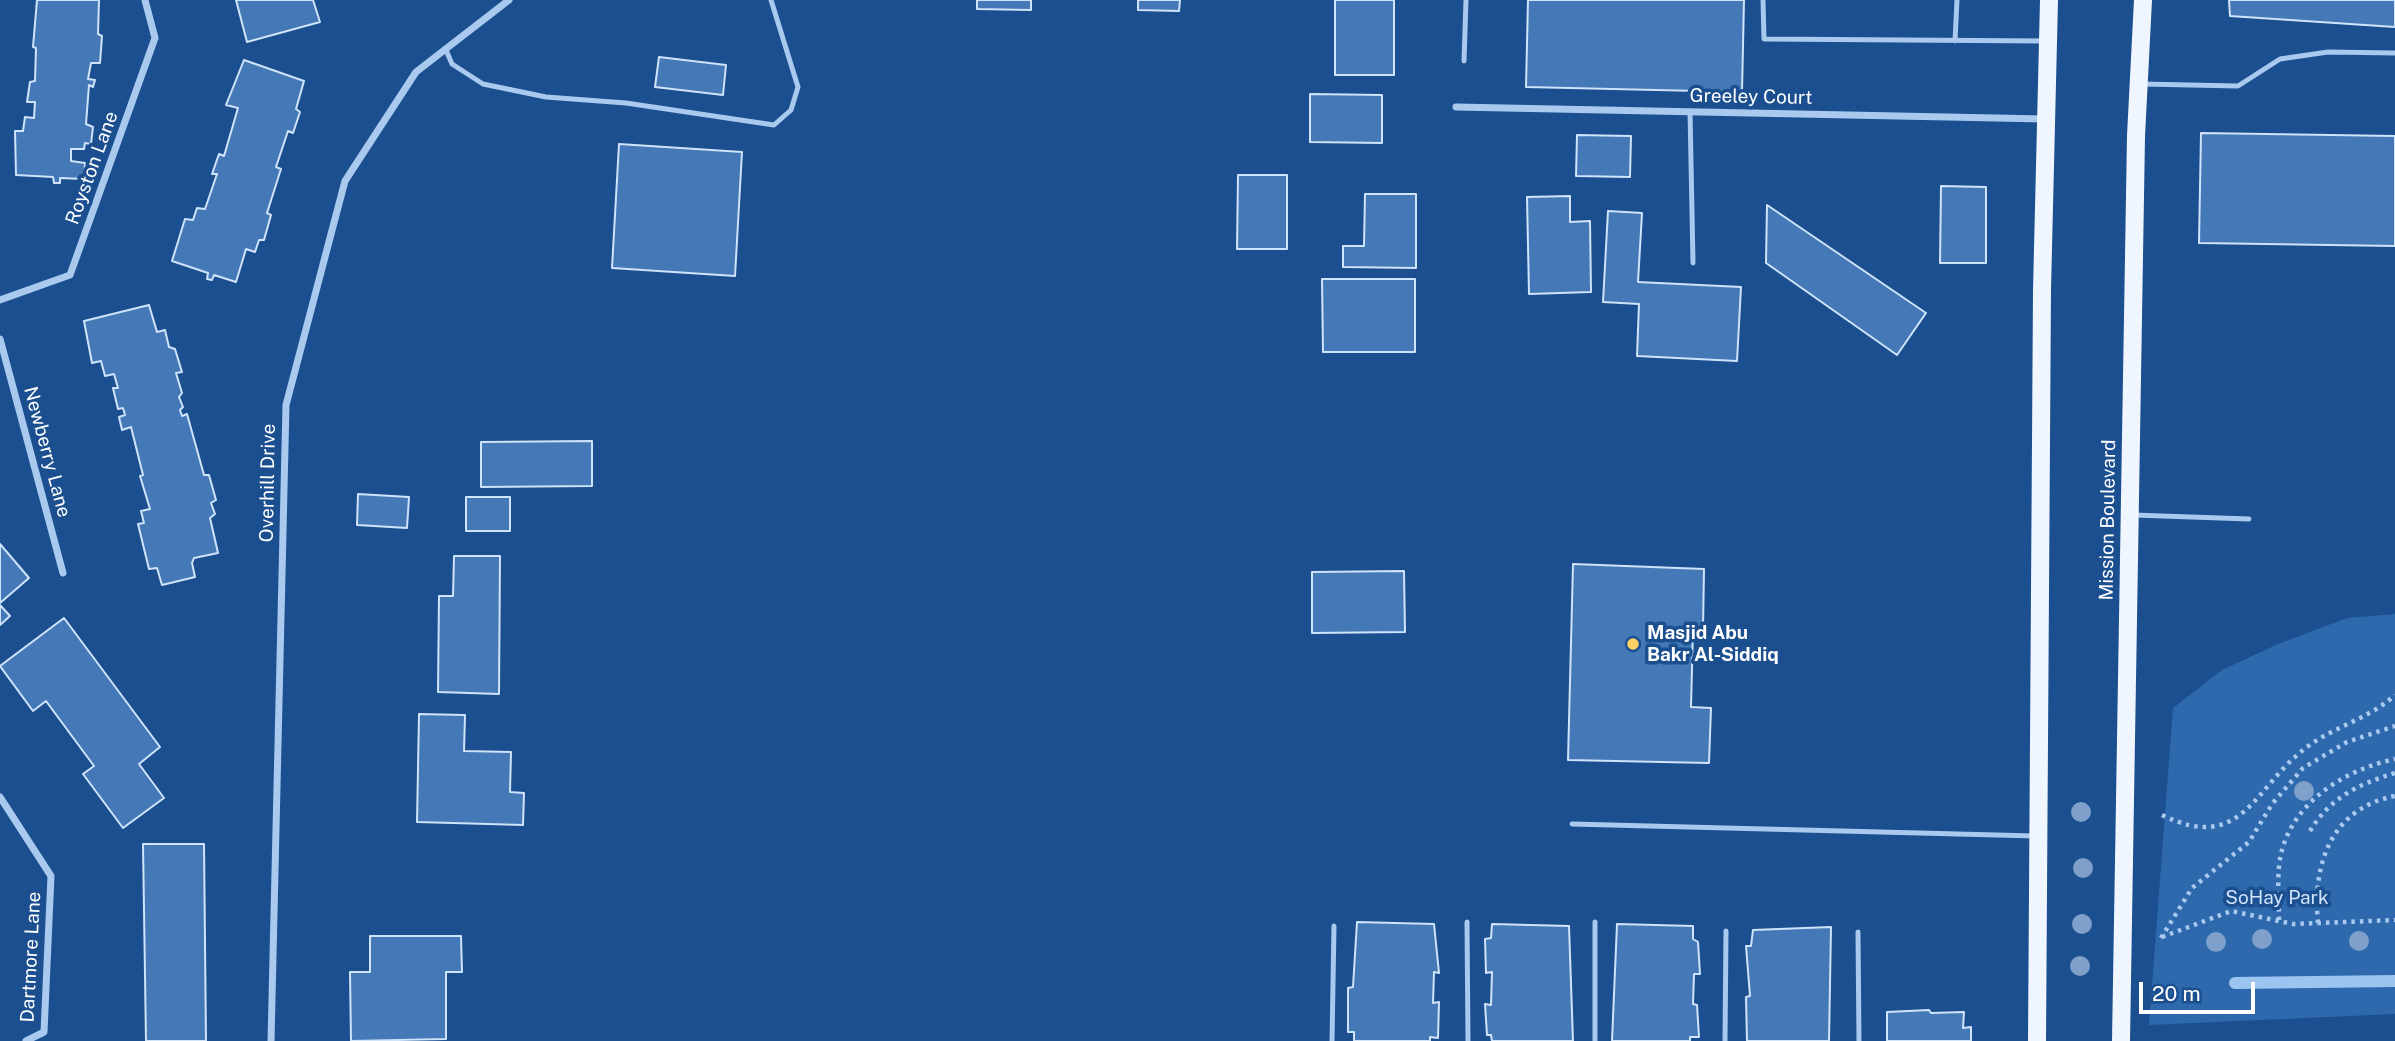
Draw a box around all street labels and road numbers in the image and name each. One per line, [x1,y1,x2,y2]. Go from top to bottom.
street label: Greeley Court [1689,85,1813,109]
street label: Royston Lane [61,108,123,228]
street label: Newberry Lane [19,384,75,520]
street label: Overhill Drive [256,423,280,543]
street label: Mission Boulevard [2095,439,2121,601]
street label: Dartmore Lane [16,891,46,1023]

